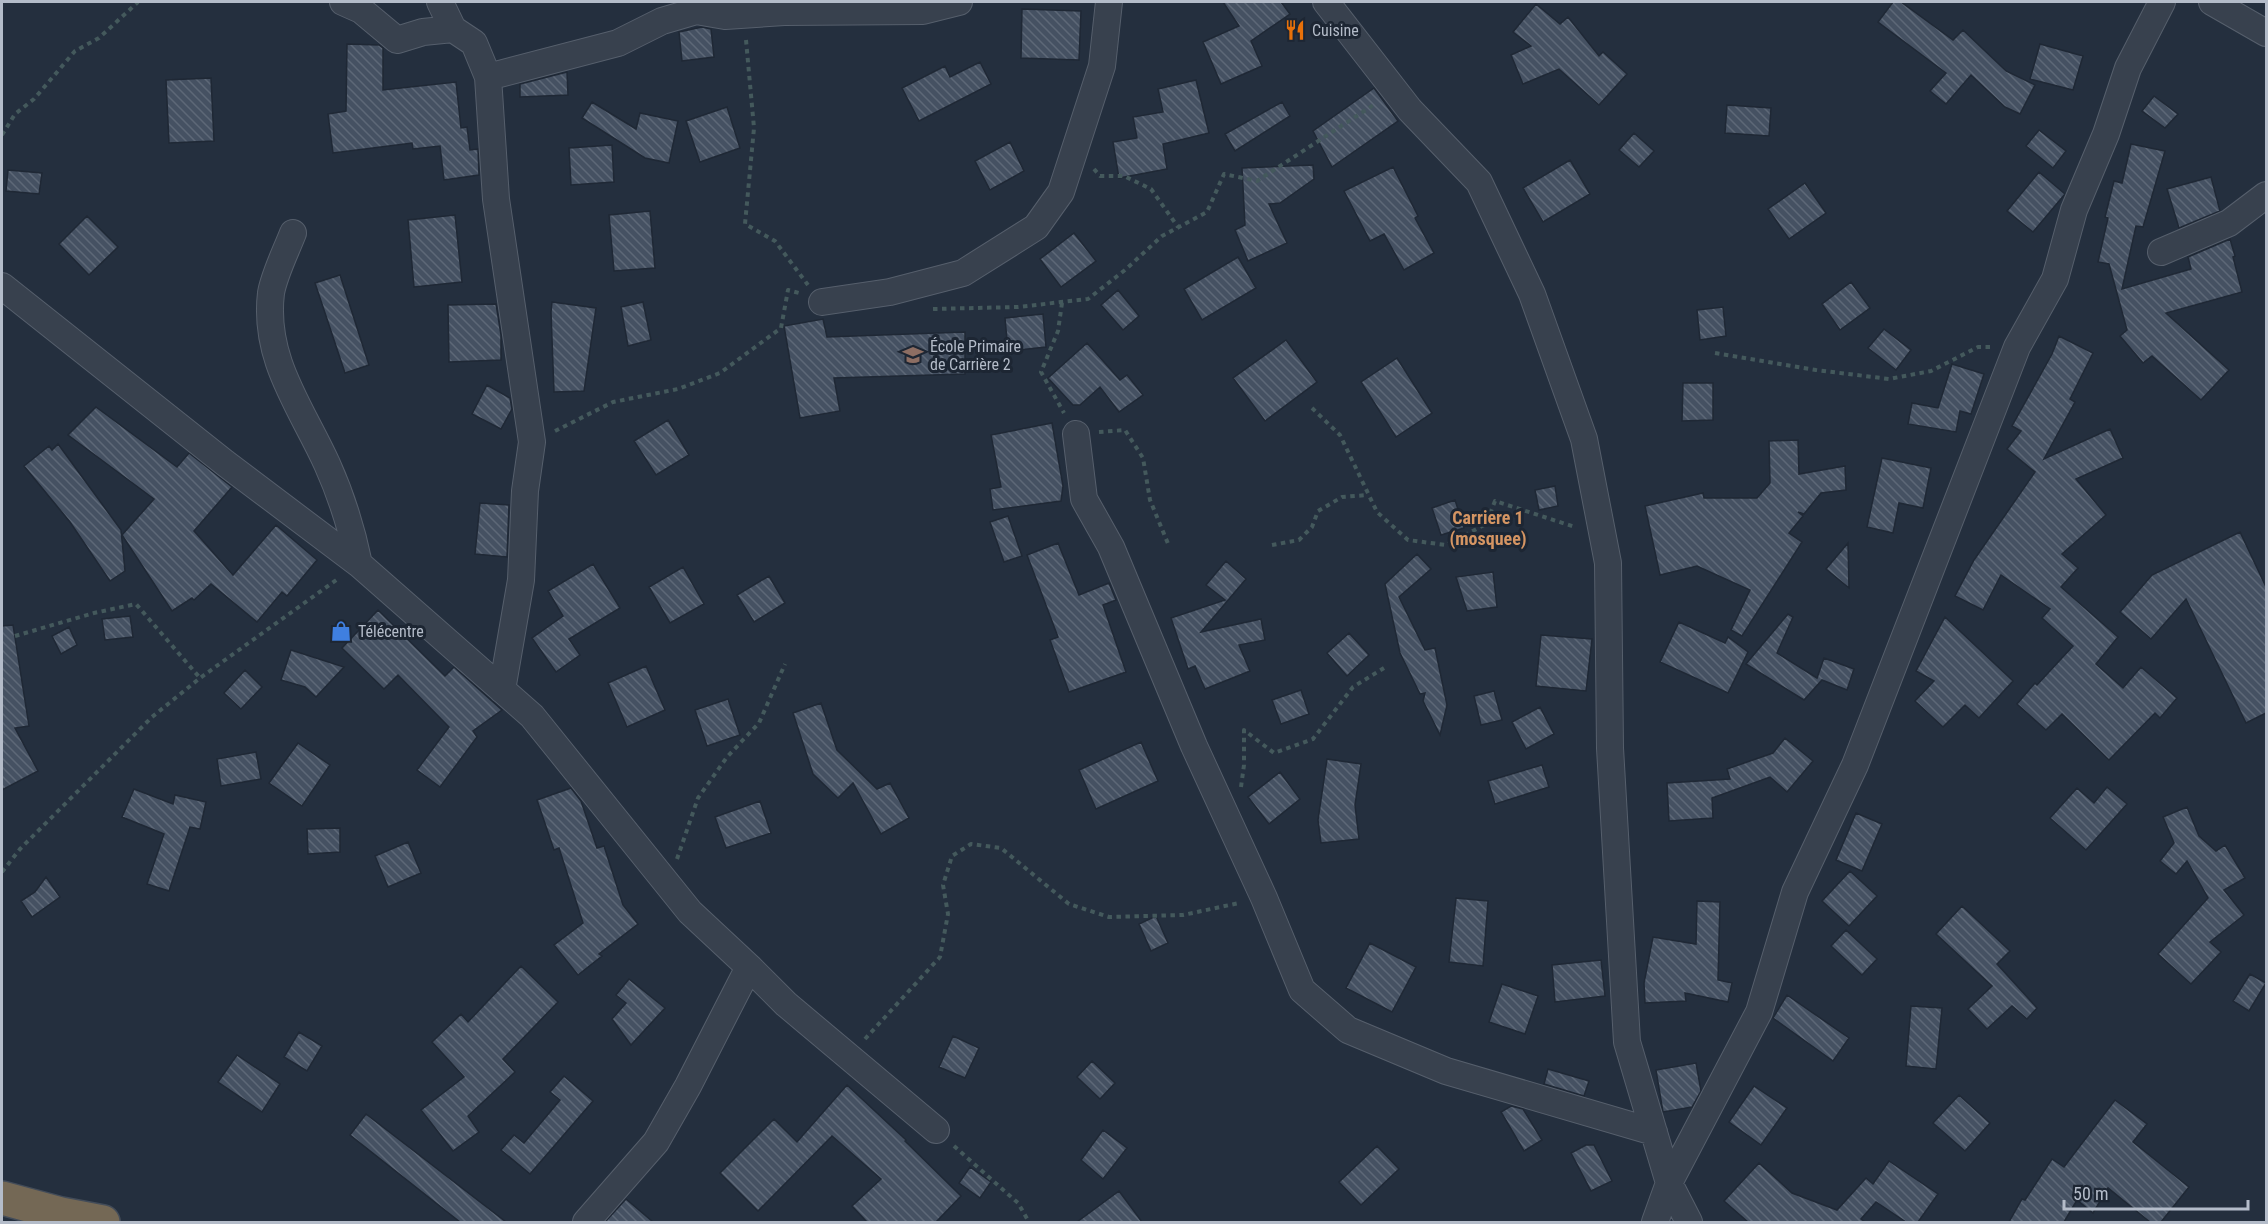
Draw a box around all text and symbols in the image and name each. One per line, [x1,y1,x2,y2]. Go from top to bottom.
restaurant icon: Cuisine [1283,18,1307,42]
place label: Cuisine [1312,21,1359,40]
place label: École Primaire de Carrière 2 [930,337,1021,374]
school or university icon: École Primaire de Carrière 2 [901,343,925,367]
district label: Carriere 1 (mosquee) [1449,507,1527,550]
shop icon: Télécentre [329,619,353,643]
place label: Télécentre [358,622,424,641]
scale bar [2064,1173,2248,1211]
text: 50 m [2073,1183,2108,1204]

